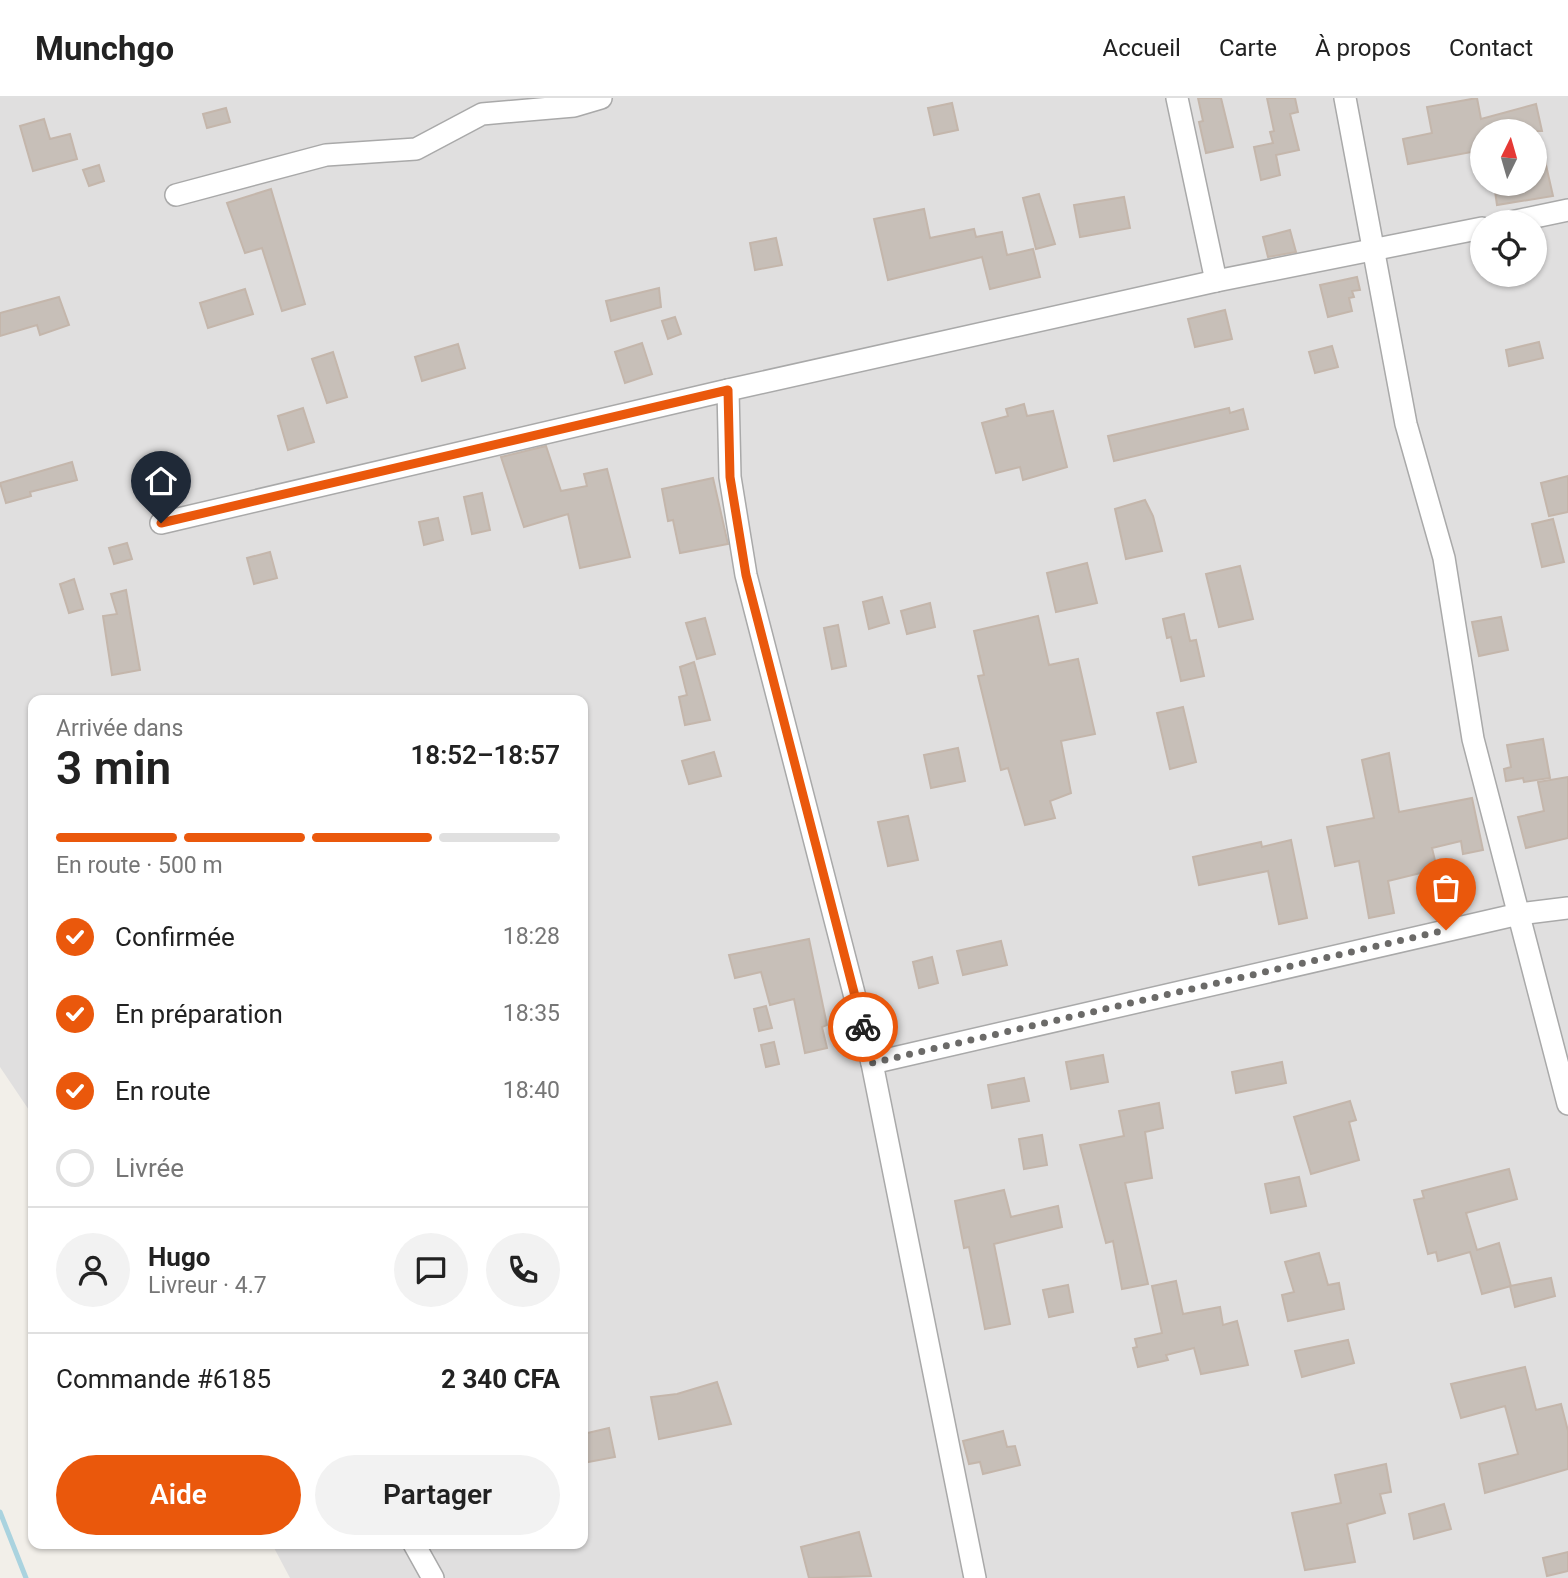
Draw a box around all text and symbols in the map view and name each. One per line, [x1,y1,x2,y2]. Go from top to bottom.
text: Munchgo [35,29,174,68]
text: Accueil [1102,34,1181,62]
text: Carte [1219,34,1277,62]
text: À propos [1315,34,1411,62]
text: Contact [1449,34,1533,62]
north arrow [1470,119,1547,196]
map controls [1470,119,1547,287]
button: locate [1470,210,1547,287]
pin [131,451,191,523]
icon: home [142,462,180,500]
text: Arrivée dans [56,715,183,742]
text: 18:52–18:57 [410,740,560,770]
text: 3 min [56,741,171,795]
text: En route · 500 m [56,852,223,879]
pin [1416,858,1476,930]
icon: bag [1427,869,1465,907]
icon: check [56,918,94,956]
text: Confirmée [115,922,235,952]
text: 18:28 [503,923,560,950]
courier [828,992,898,1062]
icon: check [56,995,94,1033]
text: En préparation [115,999,283,1029]
text: 18:35 [503,1000,560,1027]
icon: bike [844,1008,882,1046]
icon: check [56,1072,94,1110]
text: En route [115,1076,211,1106]
text: 18:40 [503,1077,560,1104]
text: Livrée [115,1153,184,1183]
button: person [56,1233,130,1307]
button: chat [394,1233,468,1307]
button: phone [486,1233,560,1307]
text: Hugo [148,1242,210,1272]
text: Livreur · 4.7 [148,1272,267,1299]
text: Commande #6185 [56,1364,271,1394]
text: 2 340 CFA [441,1364,560,1394]
button: Aide [56,1455,301,1535]
button: Partager [315,1455,560,1535]

